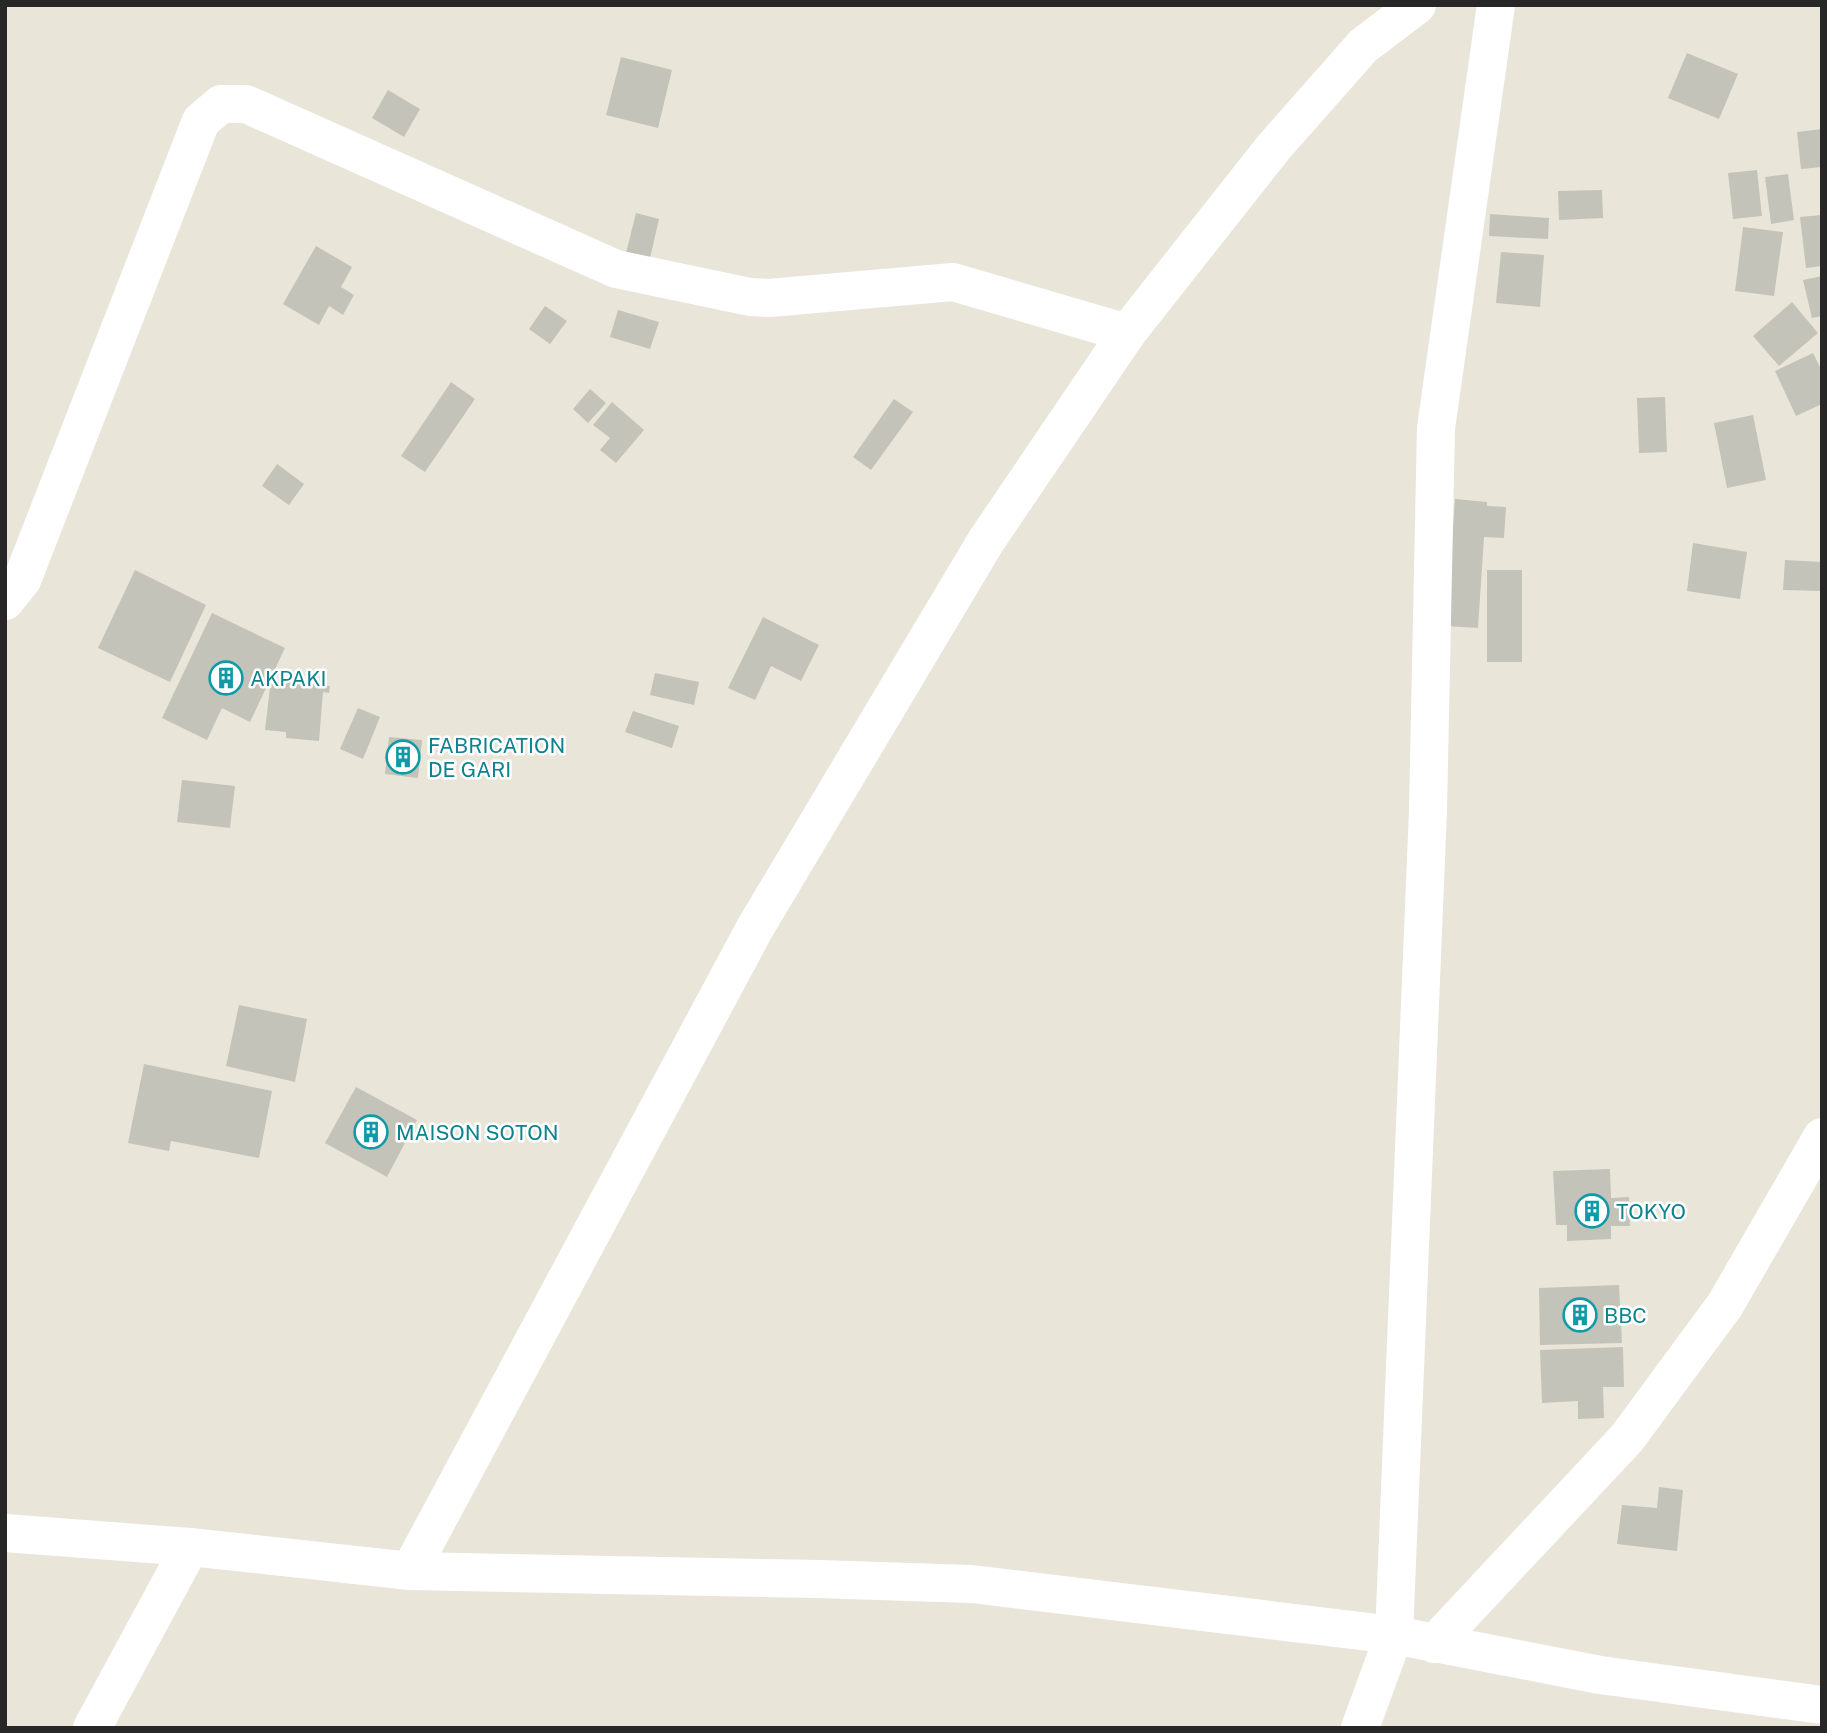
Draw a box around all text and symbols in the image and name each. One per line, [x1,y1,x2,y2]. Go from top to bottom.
building icon: AKPAKI [207,659,245,697]
place label: AKPAKI [250,666,327,691]
place label: FABRICATION DE GARI [428,733,565,782]
building icon: FABRICATION DE GARI [384,738,422,776]
building icon: MAISON SOTON [352,1113,390,1151]
place label: MAISON SOTON [396,1120,559,1145]
building icon: TOKYO [1573,1192,1611,1230]
place label: TOKYO [1616,1199,1686,1224]
building icon: BBC [1561,1296,1599,1334]
place label: BBC [1604,1303,1647,1328]

